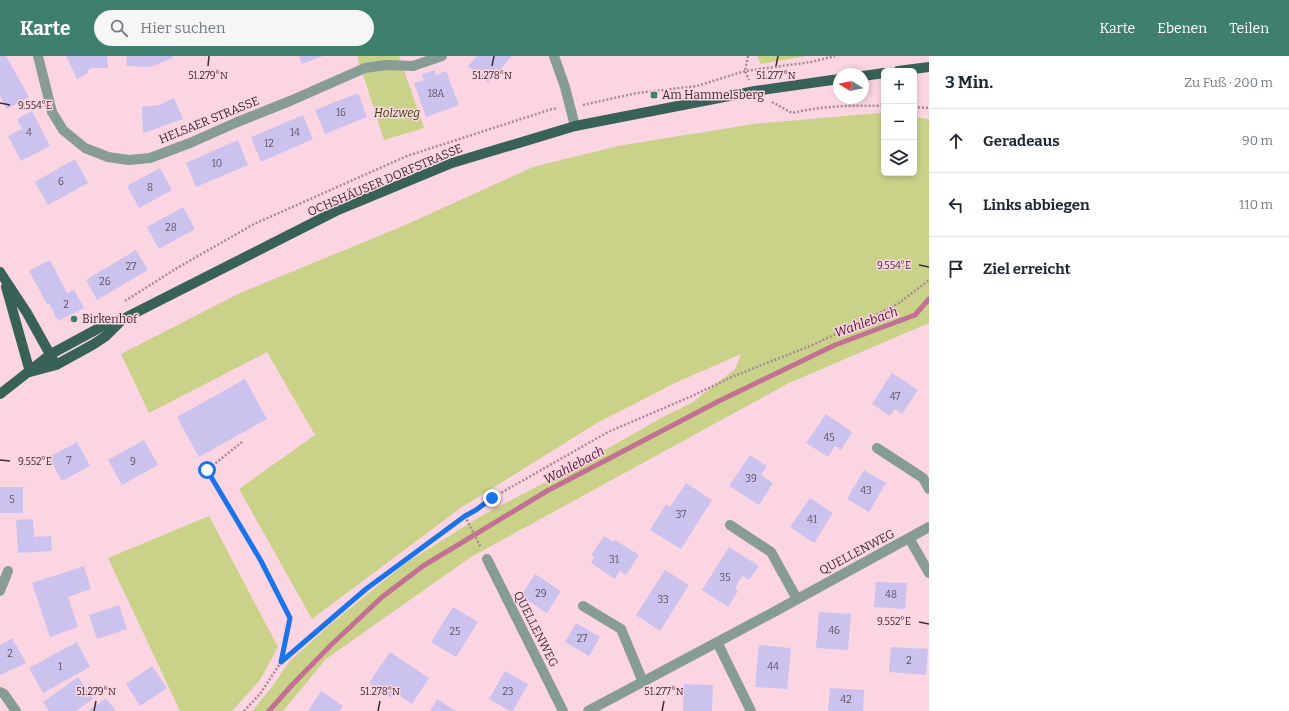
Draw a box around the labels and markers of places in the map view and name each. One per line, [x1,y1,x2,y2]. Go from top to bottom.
place label: Am Hammelsberg [662,88,764,102]
marker: Am Hammelsberg [649,90,659,100]
place label: Birkenhof [82,312,138,326]
marker: Birkenhof [69,314,79,324]

